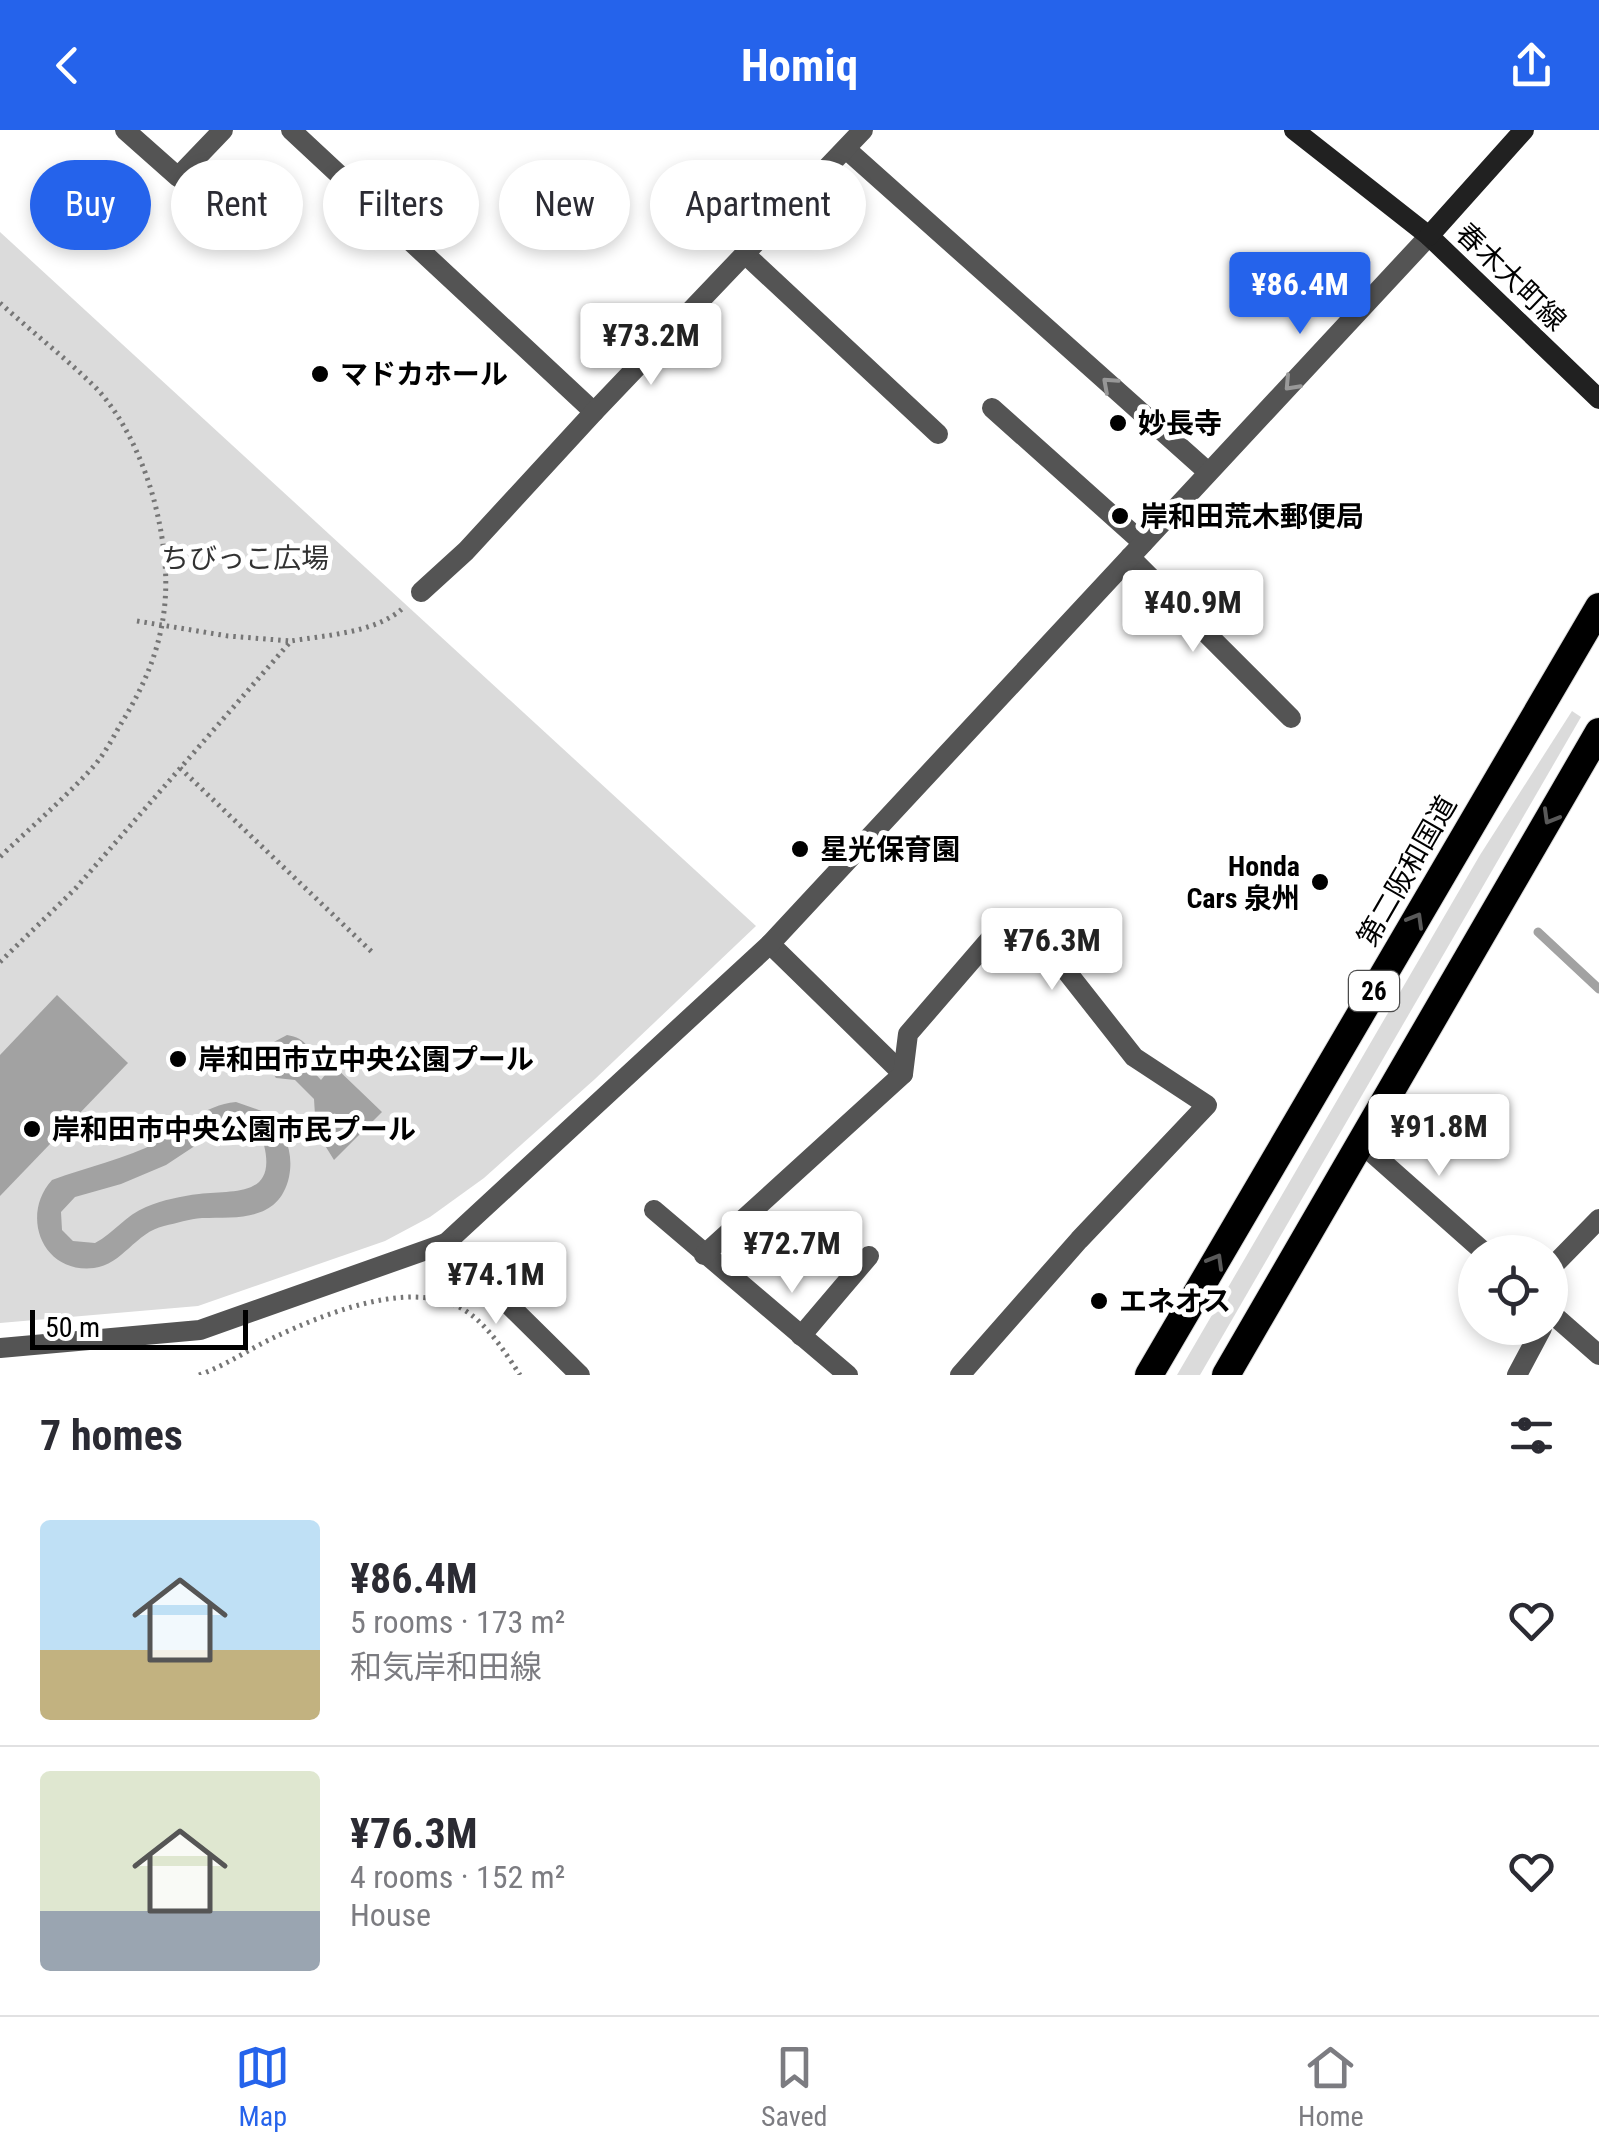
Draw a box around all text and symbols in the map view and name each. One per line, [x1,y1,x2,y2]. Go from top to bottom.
icon: back [40,38,95,93]
icon: share [1504,38,1559,93]
text: Homiq [741,39,858,92]
chip: Buy [30,160,151,250]
chip: Rent [171,160,303,250]
chip: Filters [323,160,479,250]
chip: New [499,160,630,250]
chip: Apartment [650,160,866,250]
street label: 春木大町線 [1449,216,1573,338]
pin: ¥86.4M [1219,252,1381,337]
text: ¥86.4M [1251,265,1349,303]
pin: ¥73.2M [570,303,732,388]
text: ¥73.2M [602,316,700,354]
place label: マドカホール [340,358,508,391]
marker: マドカホール [309,363,331,385]
one-way arrow [1285,372,1303,391]
one-way arrow [1103,378,1121,396]
place label: 妙長寺 [1138,407,1222,440]
marker: 妙長寺 [1107,412,1129,434]
place label: 岸和田荒木郵便局 [1140,500,1364,533]
marker: 岸和田荒木郵便局 [1109,505,1131,527]
park label: ちびっこ広場 [161,542,329,575]
pin: ¥40.9M [1112,570,1274,655]
text: ¥40.9M [1144,583,1242,621]
street label: 第二阪和国道 [1351,790,1463,952]
one-way arrow [1543,806,1562,824]
place label: 星光保育園 [820,833,960,866]
marker: 星光保育園 [789,838,811,860]
place label: Honda Cars 泉州 [1186,850,1300,915]
marker: Honda Cars 泉州 [1309,871,1331,893]
pin: ¥76.3M [971,908,1133,993]
one-way arrow [1404,913,1423,931]
text: ¥76.3M [1003,921,1101,959]
road number: 26 [1349,971,1399,1011]
place label: 岸和田市立中央公園プール [198,1043,534,1076]
marker: 岸和田市立中央公園プール [167,1048,189,1070]
pin: ¥91.8M [1358,1094,1520,1179]
text: ¥91.8M [1390,1107,1488,1145]
place label: 岸和田市中央公園市民プール [52,1113,416,1146]
marker: 岸和田市中央公園市民プール [21,1118,43,1140]
pin: ¥72.7M [711,1211,873,1296]
text: ¥72.7M [743,1224,841,1262]
map controls [1458,1235,1568,1345]
button: locate [1458,1235,1568,1345]
pin: ¥74.1M [415,1242,577,1327]
one-way arrow [1204,1254,1223,1272]
text: ¥74.1M [447,1255,545,1293]
place label: エネオス [1119,1285,1231,1318]
marker: エネオス [1088,1290,1110,1312]
scale bar [30,1305,248,1350]
text: 50 m [45,1311,100,1344]
icon: filters [1504,1408,1559,1463]
text: 7 homes [40,1411,183,1460]
text: ¥86.4M [350,1554,478,1603]
icon: home [120,1560,240,1680]
icon: heart [1504,1593,1559,1648]
text: 5 rooms · 173 m² [350,1603,565,1641]
text: 和気岸和田線 [350,1648,542,1686]
text: ¥76.3M [350,1809,478,1858]
icon: home [120,1811,240,1931]
icon: heart [1504,1844,1559,1899]
text: 4 rooms · 152 m² [350,1858,565,1896]
text: House [350,1896,431,1934]
tab: Map [235,2040,290,2133]
tab: Saved [761,2040,827,2133]
tab: Home [1298,2040,1364,2133]

